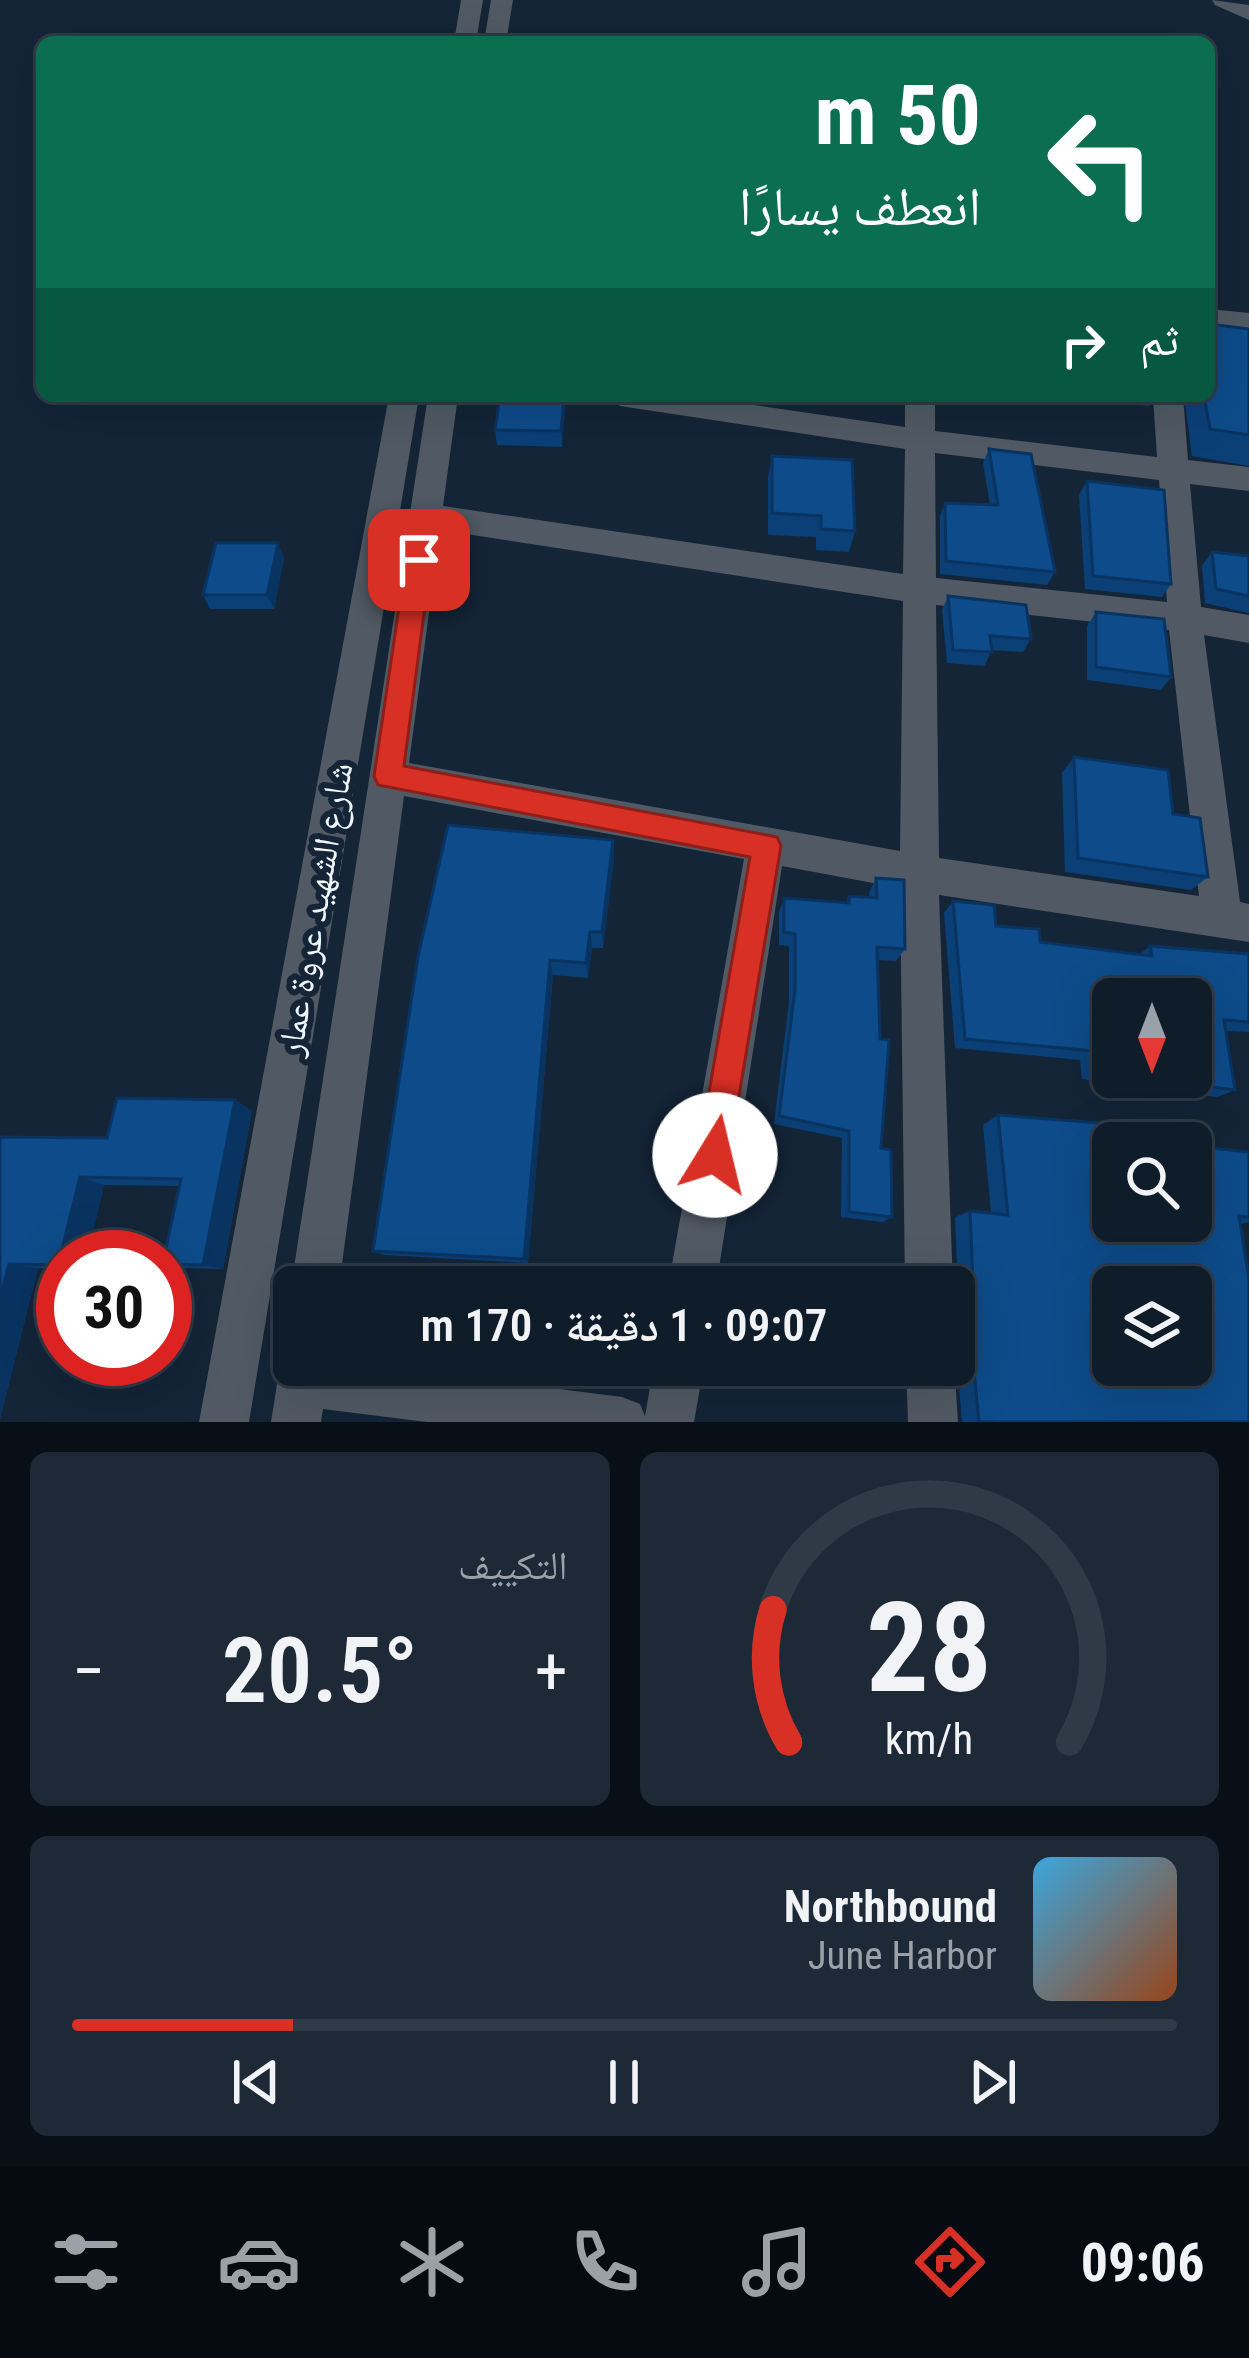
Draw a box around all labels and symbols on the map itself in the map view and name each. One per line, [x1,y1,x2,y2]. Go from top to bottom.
pin [368,509,470,611]
street label: شارع الشهيد عروة عمار [268,759,362,1060]
north arrow [1092,978,1212,1098]
position arrow [652,1092,778,1218]
speed limit sign: 30 [36,1230,192,1386]

